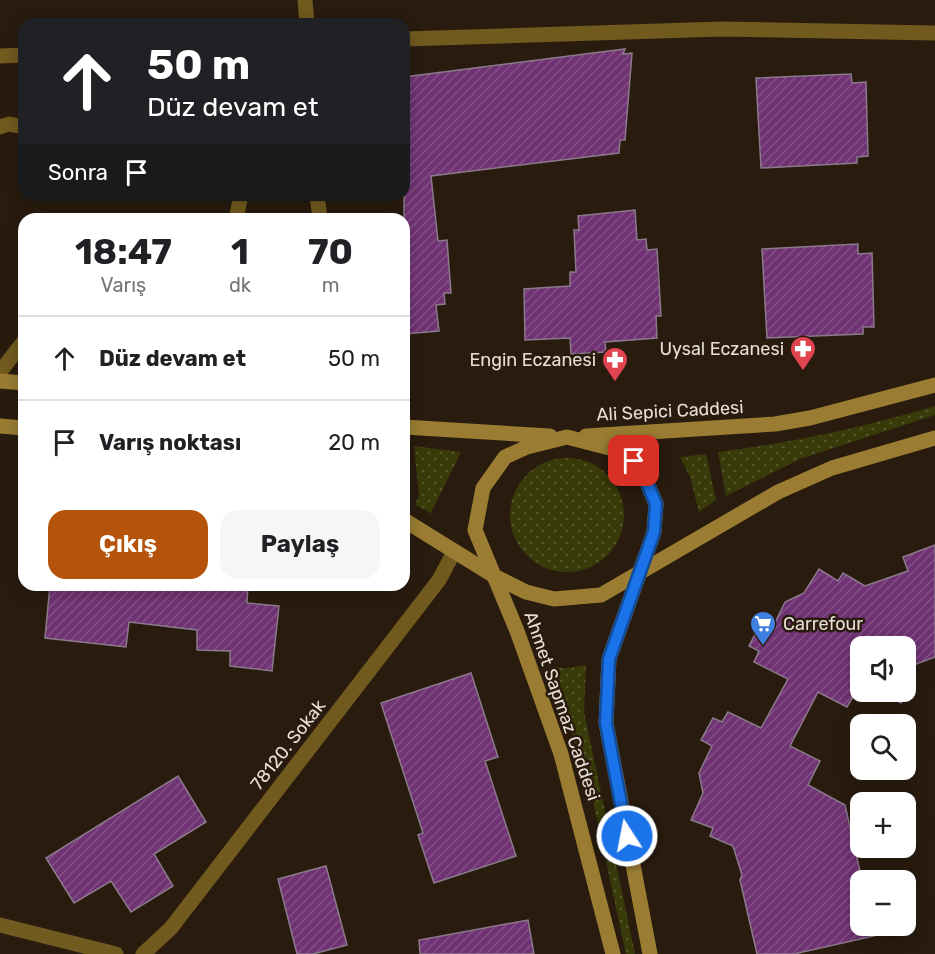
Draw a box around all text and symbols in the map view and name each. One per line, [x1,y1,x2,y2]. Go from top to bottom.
text: 50 m [147,40,250,90]
icon: ahead [48,42,126,120]
text: Düz devam et [147,91,318,123]
icon: arrive [120,156,153,189]
text: Sonra [48,159,108,186]
text: 18:47 [75,230,172,273]
text: 1 [231,230,249,273]
text: 70 [308,230,353,273]
text: Varış [101,273,146,297]
text: dk [229,273,251,297]
text: m [322,273,339,297]
pharmacy icon: Uysal Eczanesi [788,334,818,372]
place label: Uysal Eczanesi [659,338,784,360]
icon: ahead [48,342,81,375]
text: Düz devam et [99,345,246,372]
text: 50 m [328,345,380,372]
pharmacy icon: Engin Eczanesi [600,345,630,383]
place label: Engin Eczanesi [469,349,596,371]
street label: Ali Sepici Caddesi [596,396,744,426]
icon: arrive [48,426,81,459]
text: Varış noktası [99,429,241,456]
text: 20 m [328,429,380,456]
pin [608,435,659,486]
icon: arrive [617,444,650,477]
button: Çıkış [48,510,208,579]
button: Paylaş [220,510,380,579]
street label: Ahmet Sapmaz Caddesi [519,608,605,804]
supermarket icon: Carrefour [748,609,778,647]
place label: Carrefour [783,613,863,635]
map controls [850,636,916,936]
button: sound [850,636,916,702]
street label: 78120. Sokak [246,695,331,795]
button: search [850,714,916,780]
button: + [850,792,916,858]
position arrow [595,804,659,868]
button: − [850,870,916,936]

